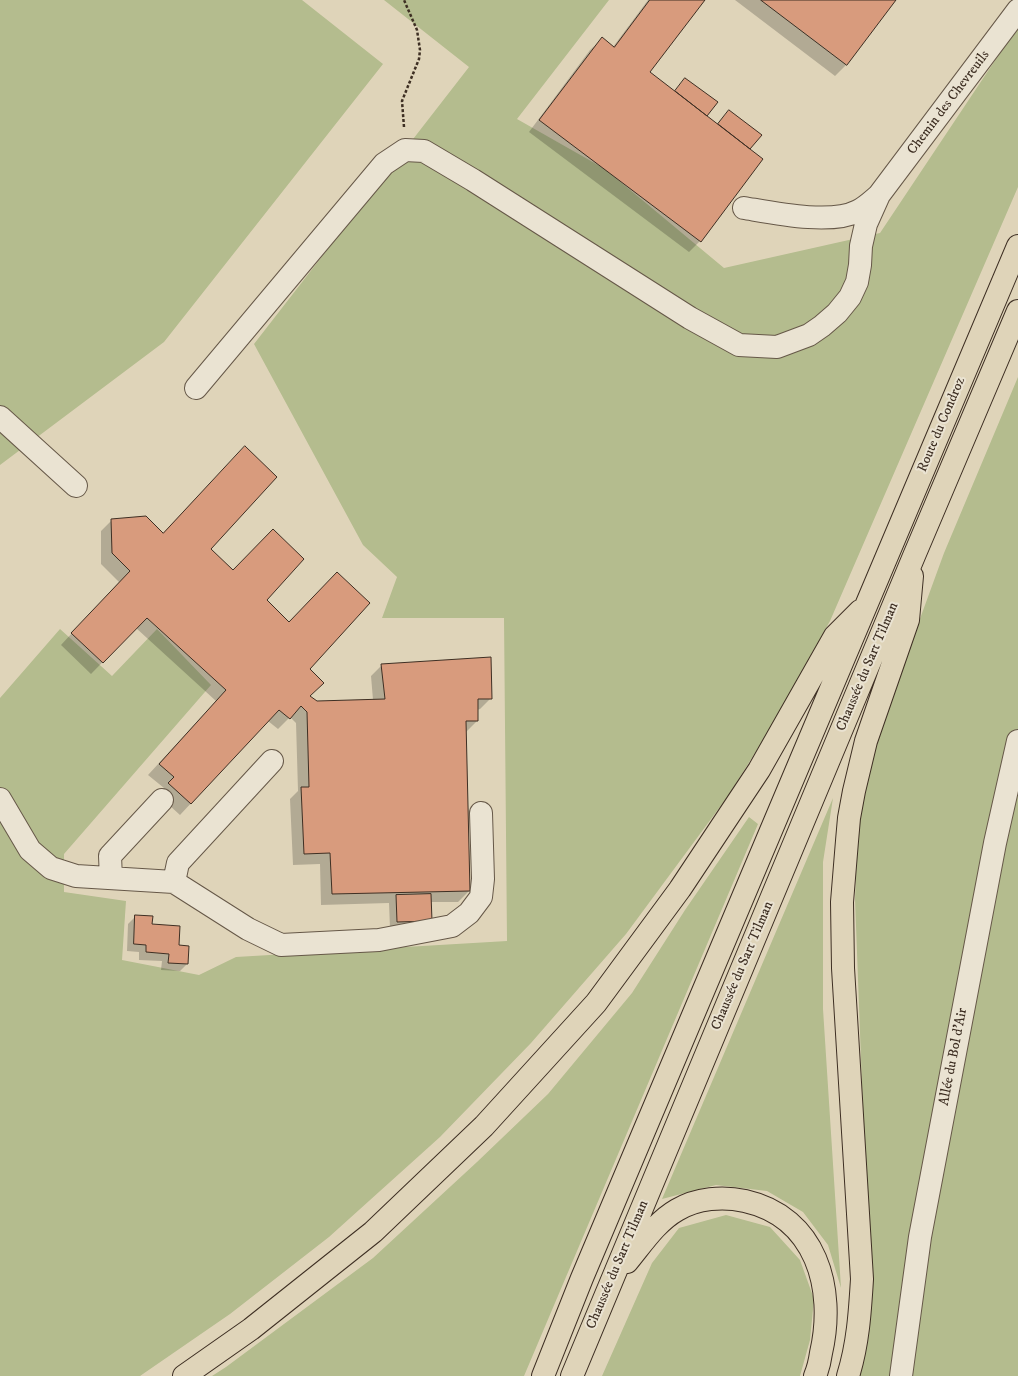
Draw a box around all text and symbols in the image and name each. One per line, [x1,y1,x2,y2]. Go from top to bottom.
street label: Chemin des Chevreuils [904,48,994,158]
street label: Route du Condroz [914,375,970,475]
street label: Chaussée du Sart Tilman [833,600,903,734]
street label: Chaussée du Sart Tilman [708,899,778,1033]
street label: Allée du Bol d'Air [936,1007,972,1107]
street label: Chaussée du Sart Tilman [583,1198,653,1332]

